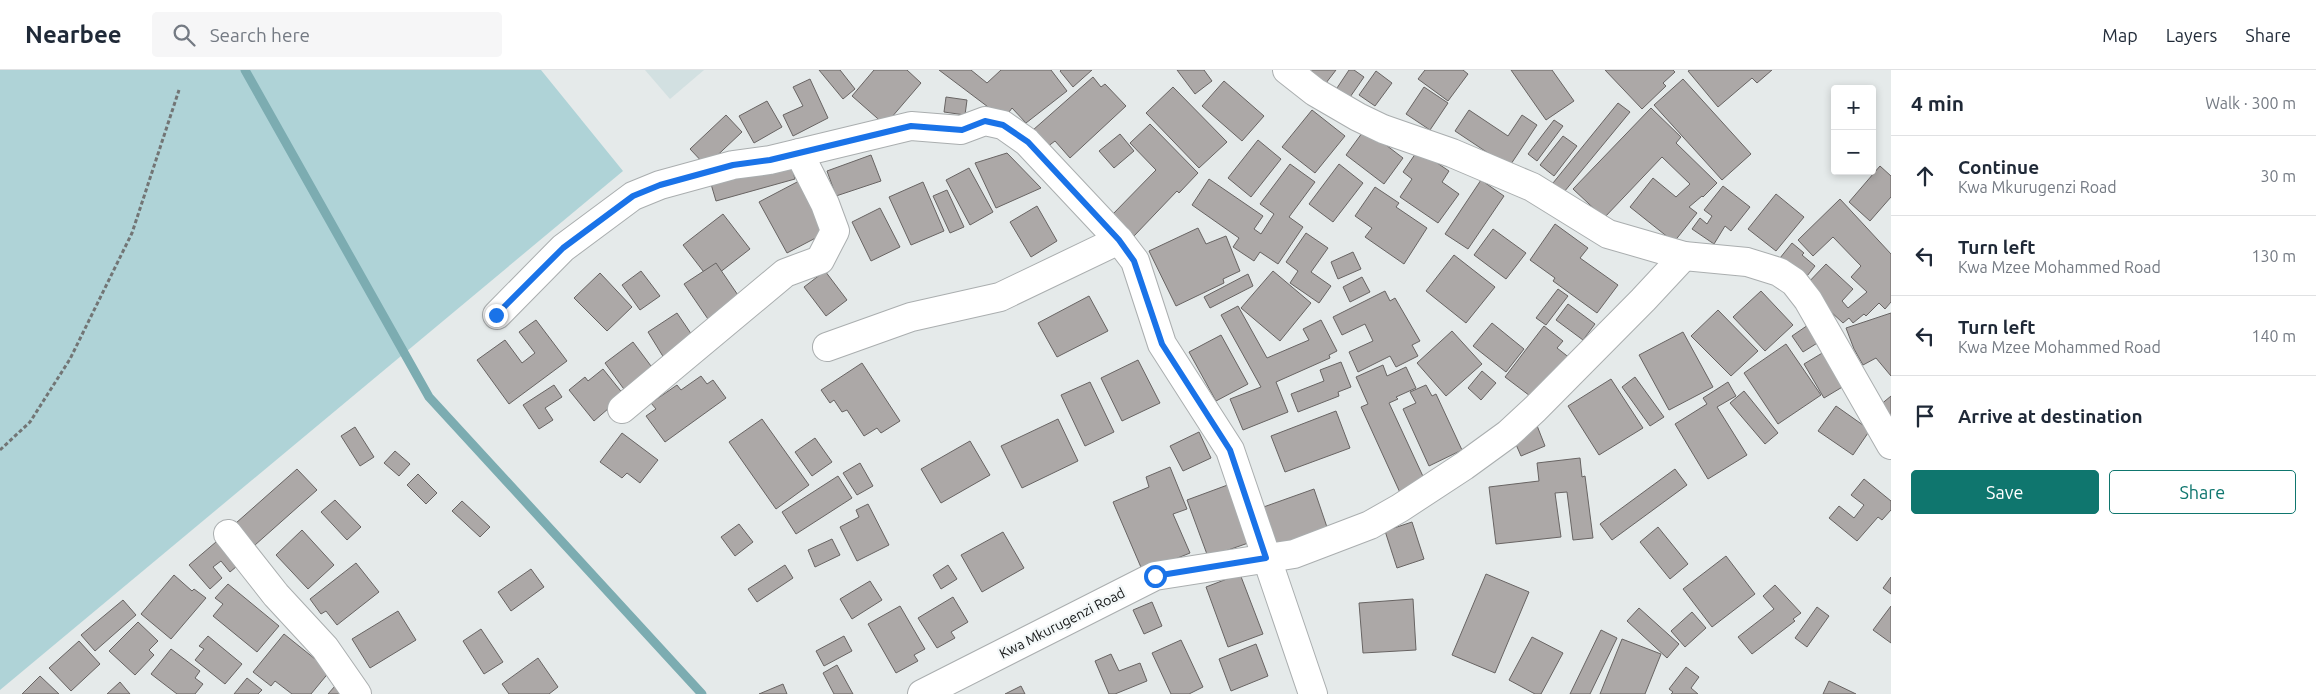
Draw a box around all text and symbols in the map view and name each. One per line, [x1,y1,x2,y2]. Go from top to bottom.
search box [152,12,502,57]
text: Nearbee [25,21,122,48]
icon: search [170,21,198,49]
text: Search here [210,24,310,46]
text: Map [2102,25,2138,45]
text: Layers [2166,25,2217,45]
text: Share [2245,25,2291,45]
map controls [1831,85,1876,175]
button: + [1831,85,1876,130]
text: 4 min [1911,91,1964,115]
text: Walk · 300 m [2205,94,2296,112]
button: − [1831,130,1876,175]
text: Continue [1958,156,2039,178]
icon: ahead [1911,162,1939,190]
text: 30 m [2260,167,2296,185]
text: Kwa Mkurugenzi Road [1958,178,2117,196]
text: Turn left [1958,236,2036,258]
icon: left [1911,242,1939,270]
text: 130 m [2251,247,2296,265]
text: Kwa Mzee Mohammed Road [1958,258,2161,276]
route end [485,304,508,327]
text: Turn left [1958,316,2036,338]
icon: left [1911,322,1939,350]
text: 140 m [2251,327,2296,345]
text: Kwa Mzee Mohammed Road [1958,338,2161,356]
icon: arrive [1911,402,1939,430]
text: Arrive at destination [1958,405,2143,427]
button: Save [1911,470,2099,514]
button: Share [2109,470,2296,514]
route start [1144,565,1167,588]
street label: Kwa Mkurugenzi Road [997,584,1127,662]

